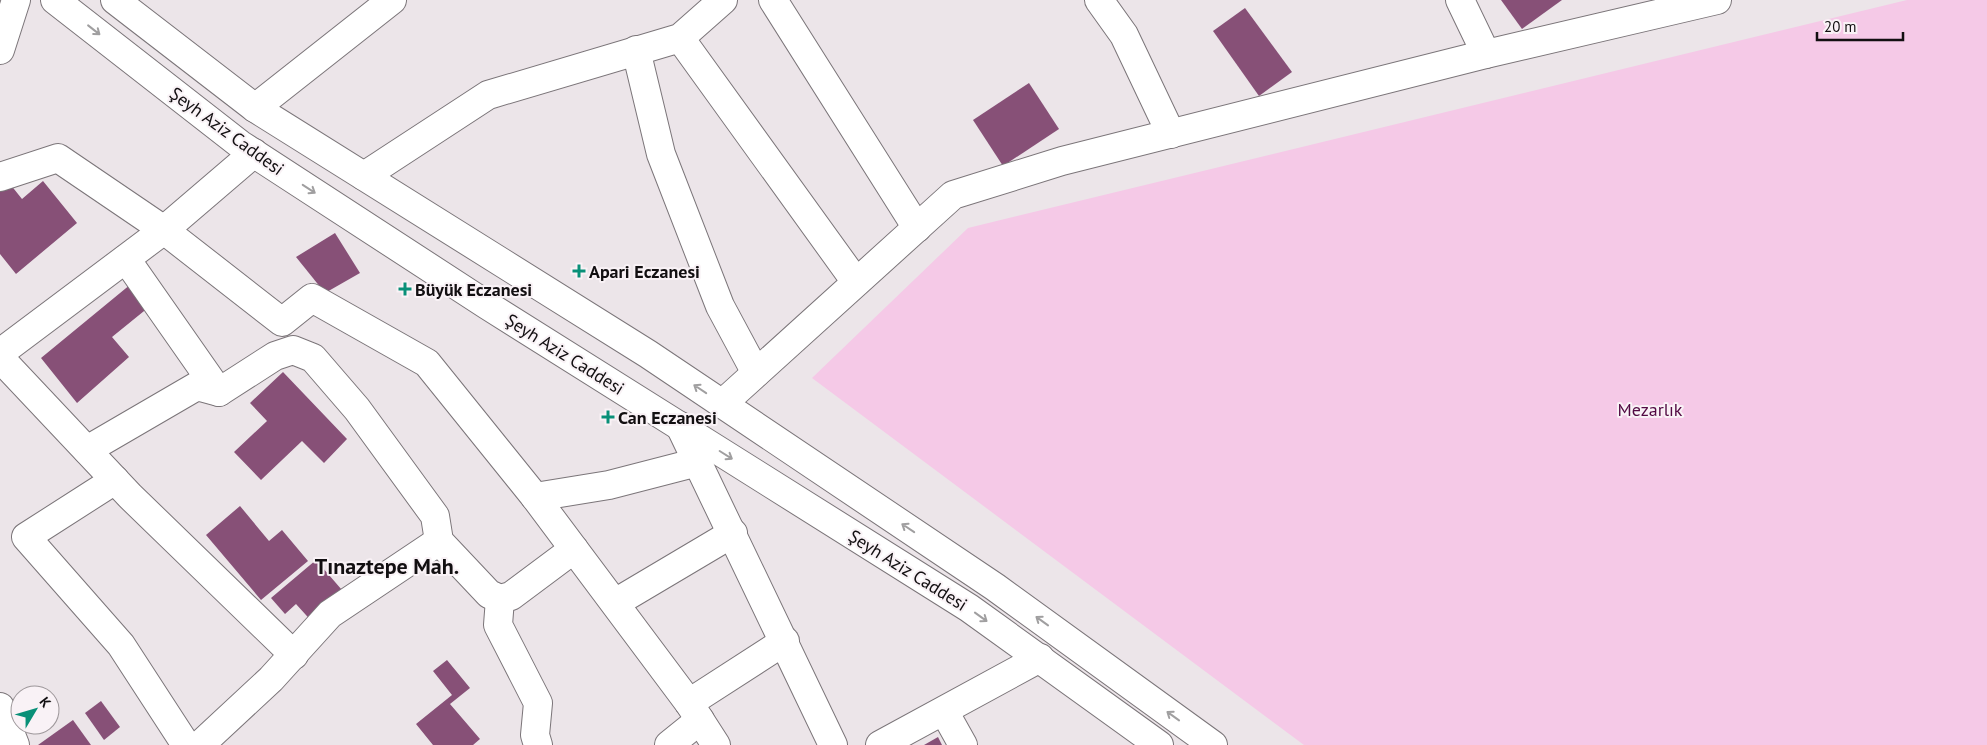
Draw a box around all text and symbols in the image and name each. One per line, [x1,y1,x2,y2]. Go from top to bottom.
scale bar [1817,10,1903,42]
text: 20 m [1824,17,1857,36]
one-way arrow [87,24,100,35]
street label: Şeyh Aziz Caddesi [165,82,289,180]
one-way arrow [301,184,315,194]
place label: Apari Eczanesi [589,260,700,283]
marker: Apari Eczanesi [573,265,585,277]
place label: Büyük Eczanesi [415,278,532,301]
marker: Büyük Eczanesi [399,283,411,295]
street label: Şeyh Aziz Caddesi [501,308,629,400]
one-way arrow [694,384,708,394]
park label: Mezarlık [1618,398,1683,421]
place label: Can Eczanesi [618,406,717,429]
marker: Can Eczanesi [602,411,614,423]
one-way arrow [718,450,732,460]
one-way arrow [901,523,915,534]
street label: Şeyh Aziz Caddesi [844,524,972,616]
district label: Tınaztepe Mah. [315,552,459,580]
one-way arrow [974,612,988,622]
one-way arrow [1035,616,1049,626]
north arrow [10,685,60,735]
text: K [35,693,55,711]
one-way arrow [1166,711,1180,721]

